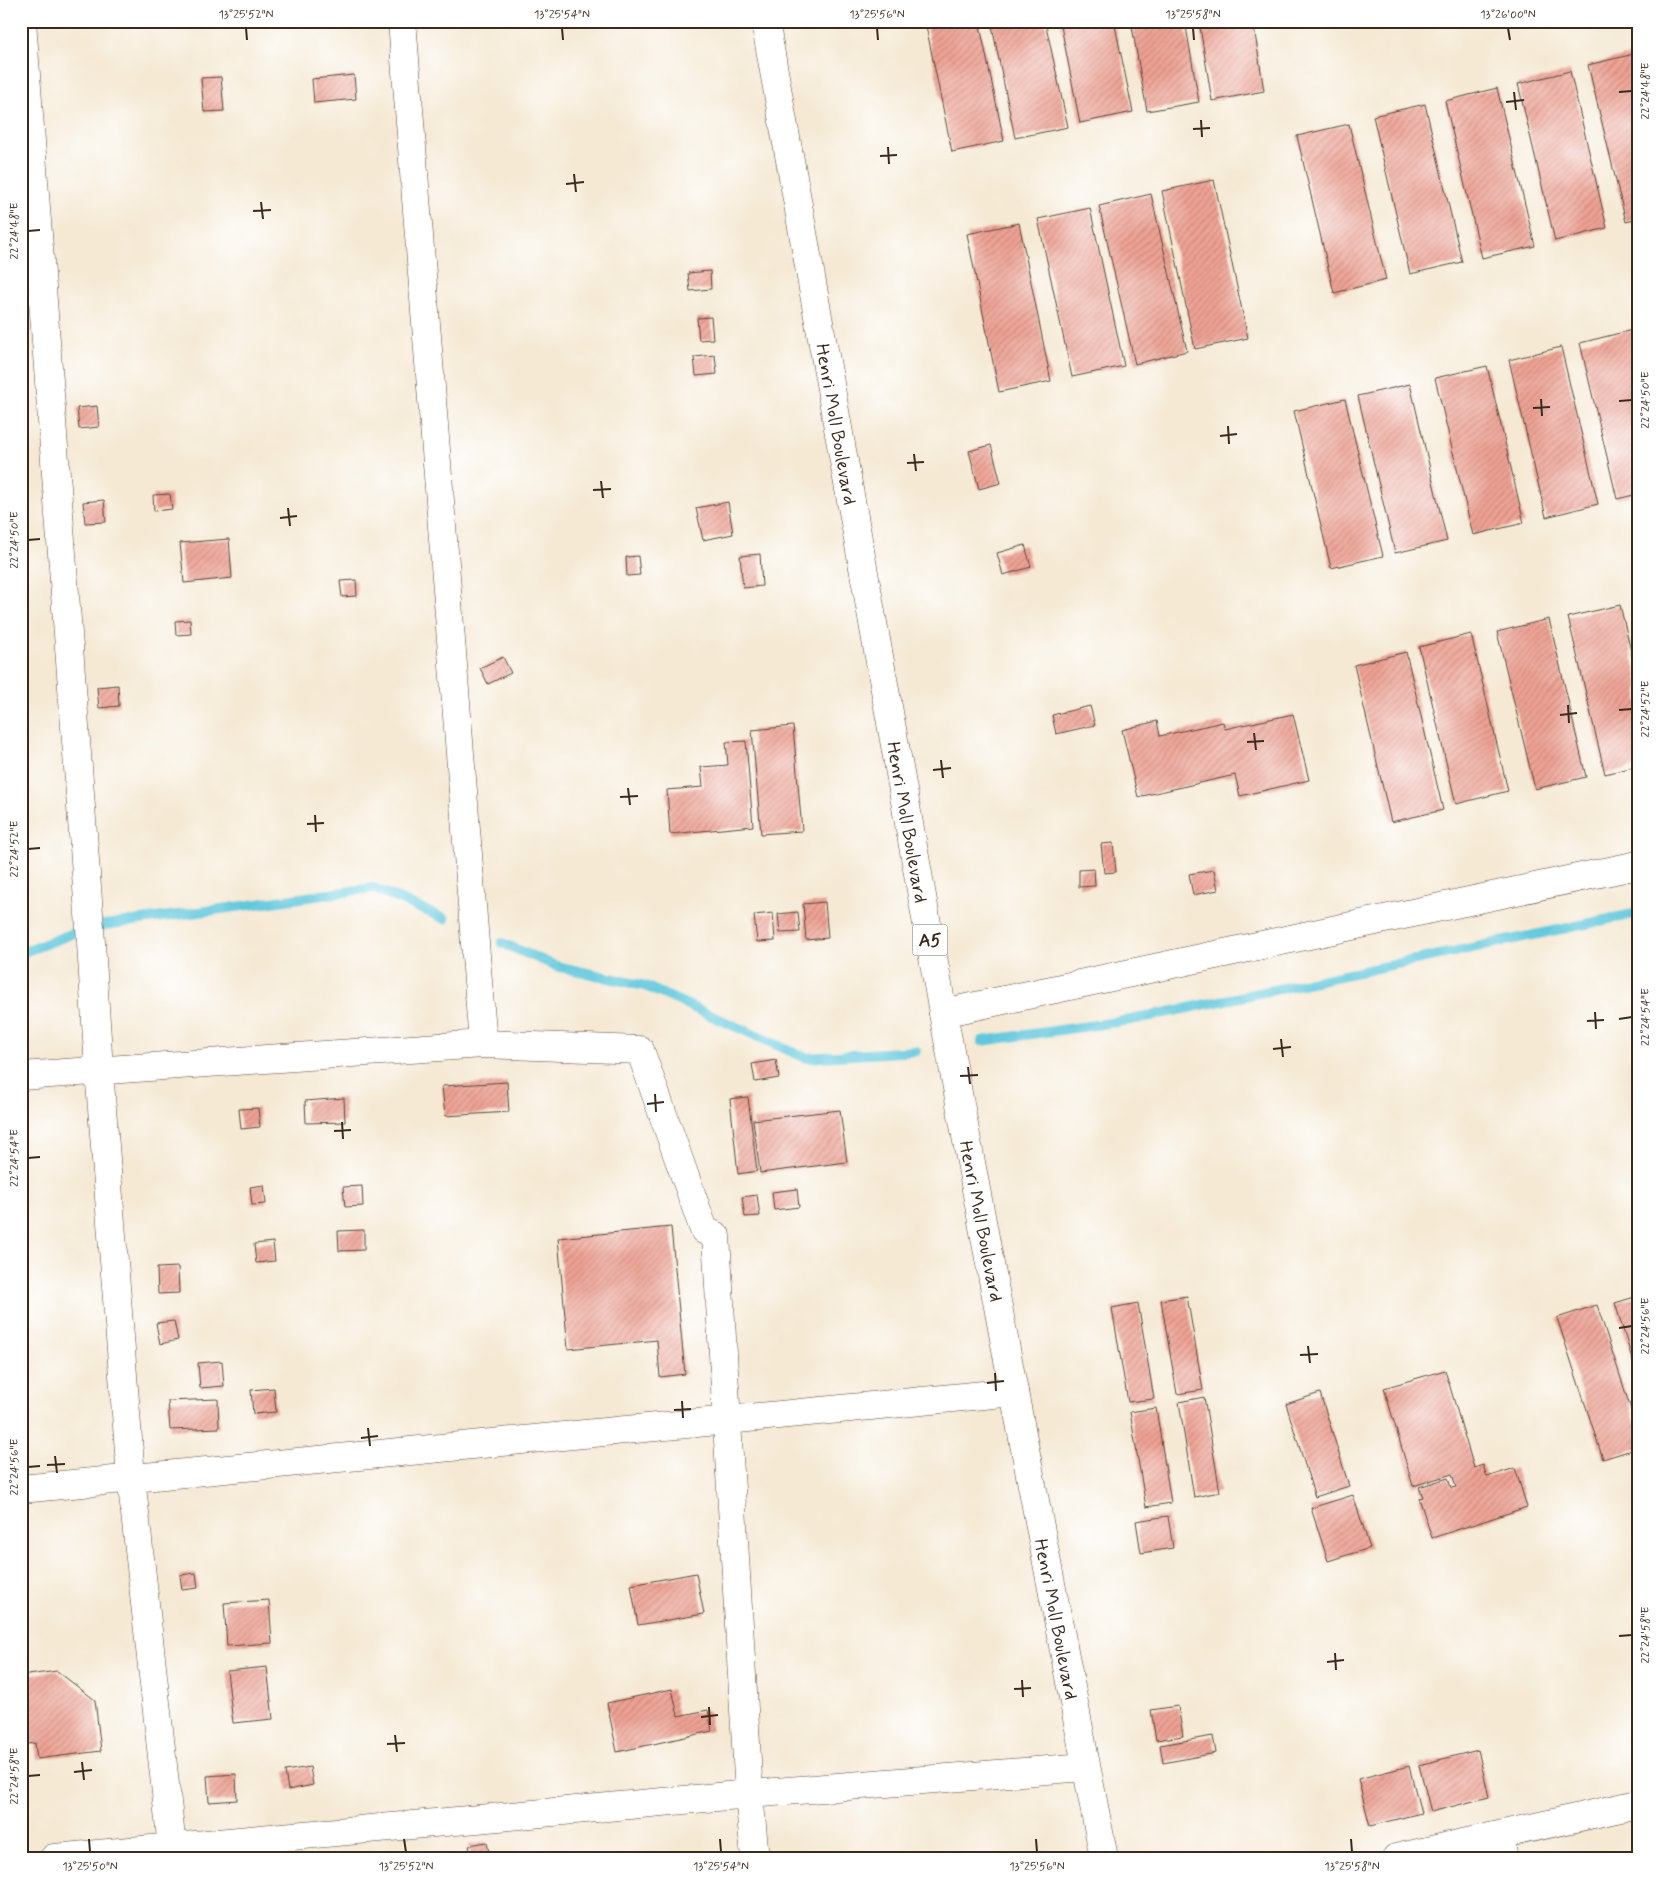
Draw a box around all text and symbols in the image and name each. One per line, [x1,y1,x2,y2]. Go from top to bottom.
text: 13°25'52"N [218,7,274,23]
text: 13°25'54"N [534,7,590,23]
text: 13°25'56"N [849,7,905,23]
text: 13°25'58"N [1165,7,1221,23]
text: 13°26'00"N [1480,7,1536,23]
text: 22°24'48"E [1638,63,1654,119]
text: 22°24'48"E [7,203,23,259]
street label: Henri Moll Boulevard [809,342,862,507]
text: 22°24'50"E [1638,371,1654,429]
text: 22°24'50"E [7,511,23,569]
text: 22°24'52"E [1638,681,1654,737]
street label: Henri Moll Boulevard [880,740,933,905]
text: 22°24'52"E [7,821,23,877]
road number: A5 [912,924,948,956]
text: 22°24'54"E [1638,988,1654,1046]
text: 22°24'54"E [7,1129,23,1187]
street label: Henri Moll Boulevard [953,1139,1008,1304]
text: 22°24'56"E [1638,1297,1654,1355]
text: 22°24'56"E [7,1438,23,1496]
street label: Henri Moll Boulevard [1028,1537,1083,1702]
text: 22°24'58"E [1638,1606,1654,1664]
text: 22°24'58"E [7,1747,23,1805]
text: 13°25'50"N [62,1859,118,1875]
text: 13°25'52"N [378,1859,434,1875]
text: 13°25'54"N [693,1859,749,1875]
text: 13°25'56"N [1009,1859,1065,1875]
text: 13°25'58"N [1324,1859,1380,1875]

